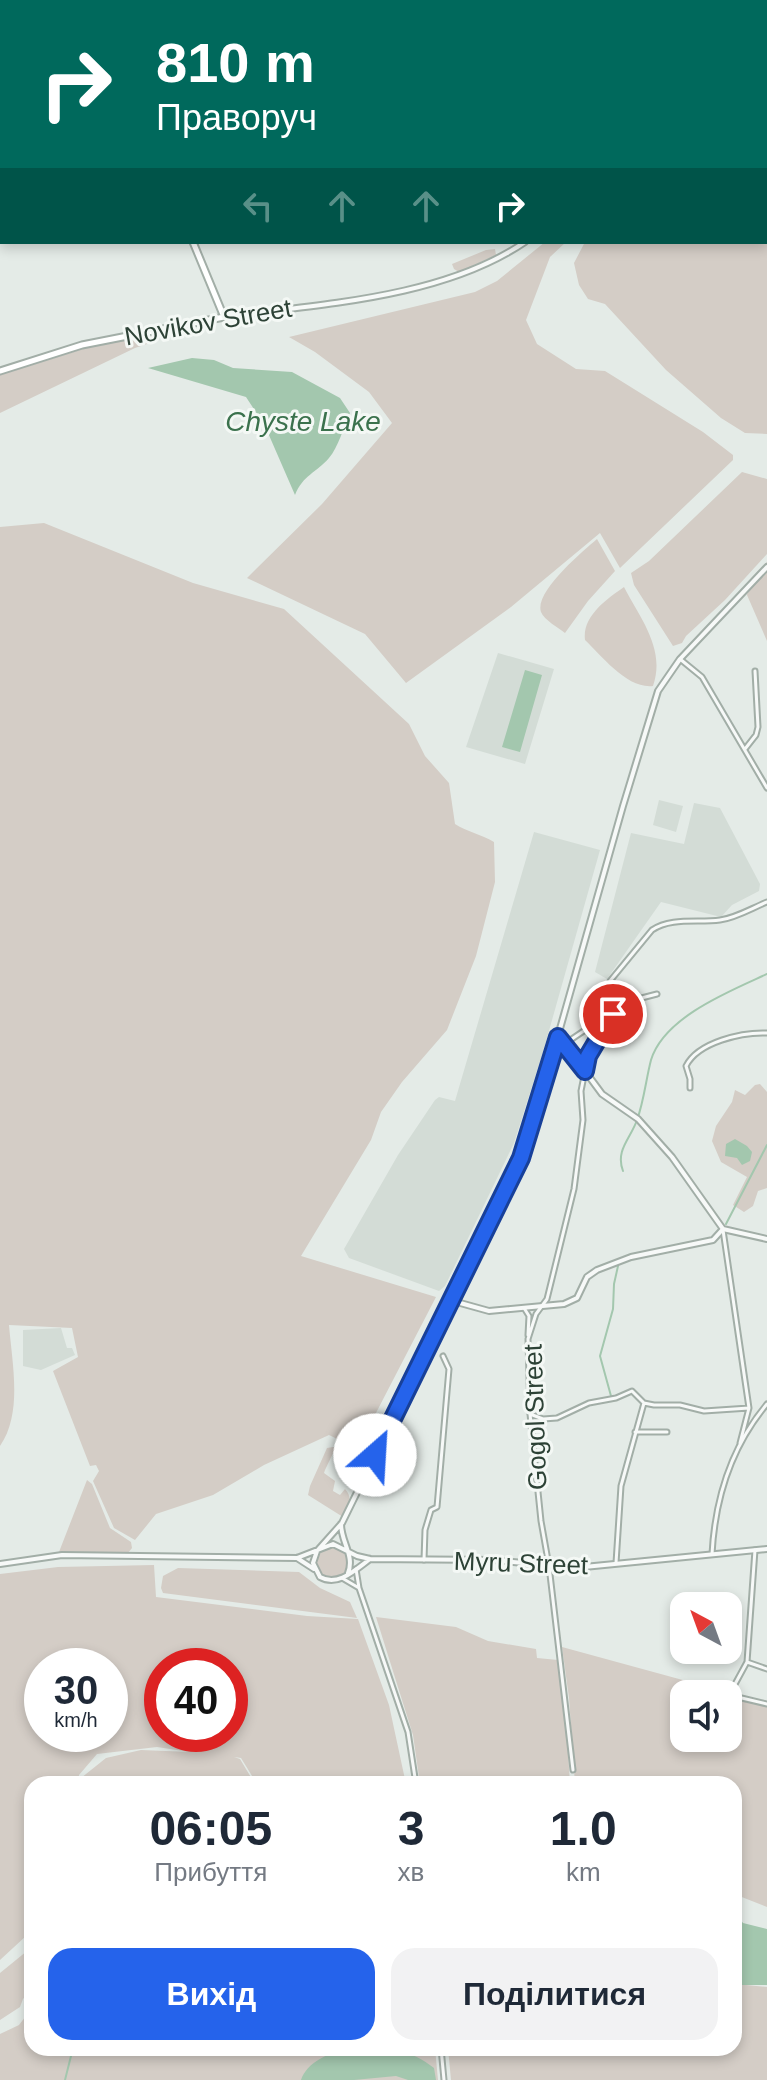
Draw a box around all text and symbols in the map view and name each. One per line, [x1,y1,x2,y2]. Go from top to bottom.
text: 810 m [156,31,315,94]
icon: right [24,32,128,136]
text: Праворуч [156,97,317,138]
icon: left [236,184,280,228]
icon: ahead [320,184,364,228]
icon: ahead [404,184,448,228]
icon: right [488,184,532,228]
street label: Novikov Street [122,292,295,351]
water label: Chyste Lake [225,406,381,437]
pin [579,980,647,1048]
icon: arrive [591,992,635,1036]
street label: Gogol Street [517,1343,553,1490]
position arrow [333,1413,417,1497]
street label: Myru Street [453,1546,589,1580]
north arrow [670,1592,742,1664]
map controls [670,1592,742,1752]
speed limit sign: 40 [144,1648,248,1752]
text: 30 [54,1668,98,1712]
button: sound [670,1680,742,1752]
text: km/h [54,1709,98,1731]
text: 06:05 [149,1802,272,1855]
text: 3 [398,1802,424,1855]
text: 1.0 [550,1802,617,1855]
text: Прибуття [154,1857,267,1887]
text: хв [398,1857,424,1887]
text: km [566,1857,601,1887]
button: Вихід [48,1948,375,2040]
button: Поділитися [391,1948,718,2040]

